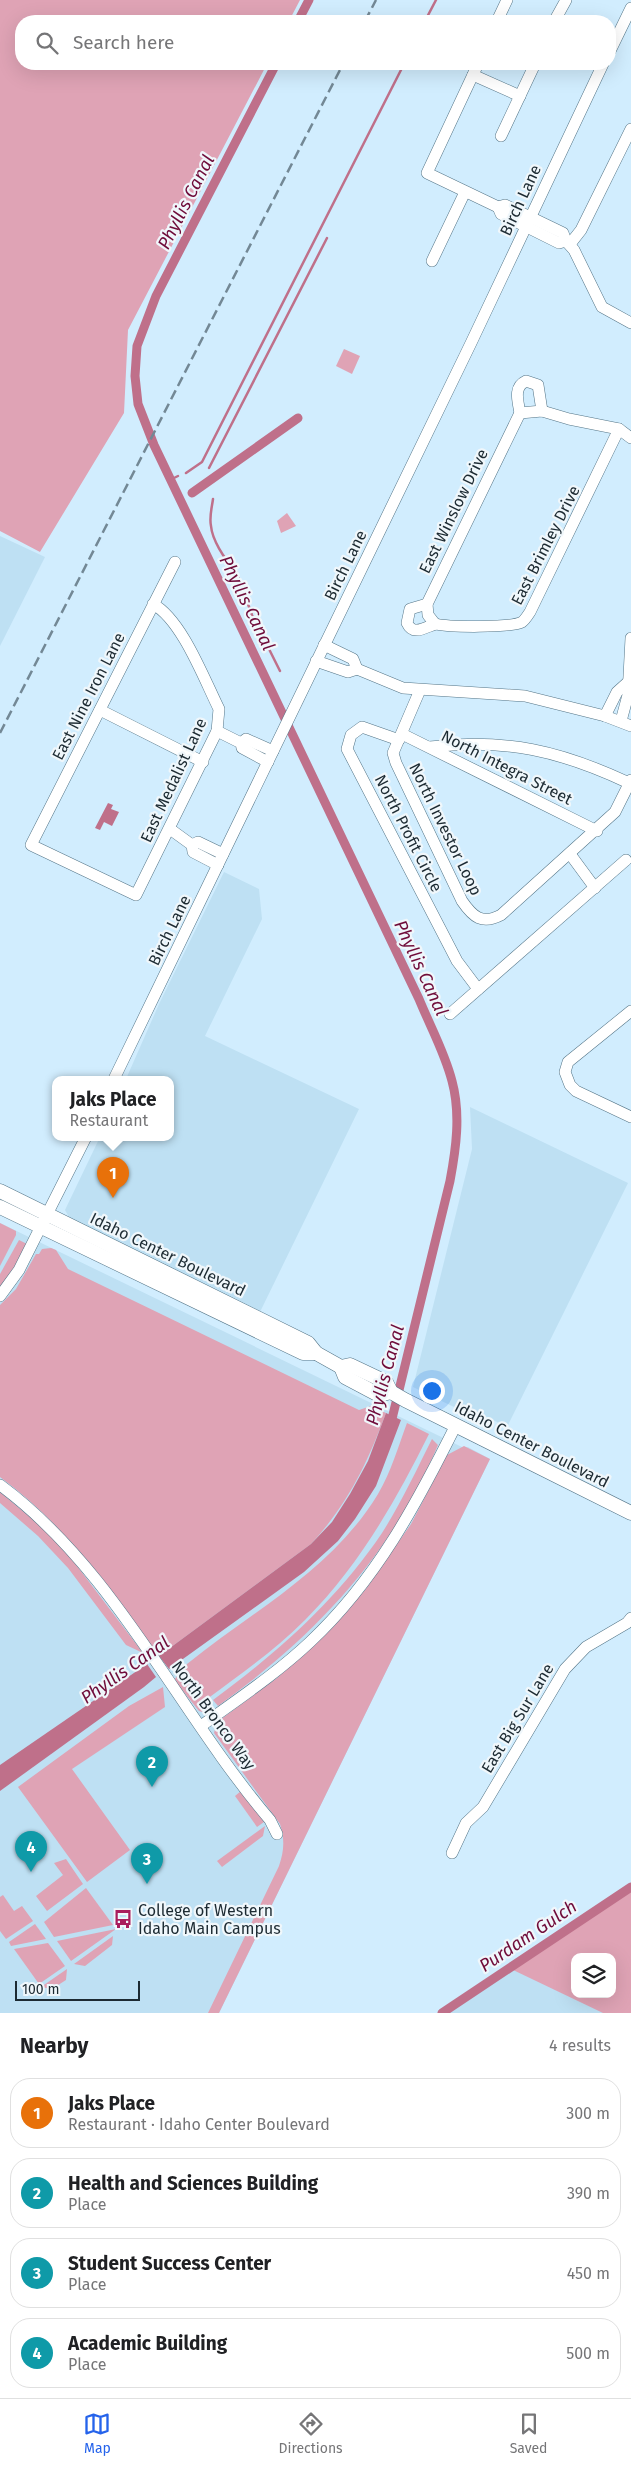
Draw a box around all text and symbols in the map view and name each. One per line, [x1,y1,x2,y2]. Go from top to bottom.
search box [15,15,616,70]
icon: search [33,29,61,57]
text: Search here [73,31,174,54]
water label: Phyllis Canal [153,151,219,253]
street label: Birch Lane [496,162,545,239]
street label: East Winslow Drive [415,446,492,577]
street label: East Brimley Drive [507,482,584,608]
street label: Birch Lane [320,527,371,603]
water label: Phyllis Canal [214,552,280,654]
street label: East Nine Iron Lane [48,629,129,763]
street label: East Medalist Lane [136,715,211,845]
street label: North Integra Street [438,726,576,809]
street label: North Investor Loop [405,760,486,898]
street label: North Profit Circle [371,771,446,895]
street label: Birch Lane [144,892,195,968]
water label: Phyllis Canal [389,917,453,1019]
popup [52,1076,174,1141]
text: Jaks Place [70,1088,156,1111]
text: Restaurant [70,1111,148,1130]
pin: 1 [97,1157,129,1198]
street label: Idaho Center Boulevard [87,1209,249,1300]
water label: Phyllis Canal [361,1322,409,1428]
your location [419,1378,445,1404]
street label: Idaho Center Boulevard [451,1397,612,1492]
water label: Phyllis Canal [76,1631,174,1709]
street label: North Bronco Way [168,1657,260,1774]
street label: East Big Sur Lane [477,1660,558,1776]
pin: 2 [136,1746,168,1787]
pin: 4 [15,1831,47,1872]
pin: 3 [131,1843,163,1884]
water label: Purdam Gulch [475,1895,581,1977]
place label: College of Western Idaho Main Campus [138,1901,281,1938]
bus stop icon: College of Western Idaho Main Campus [112,1908,134,1930]
map controls [571,1953,616,1998]
button: layers [571,1953,616,1998]
scale bar [15,1978,140,2001]
text: 100 m [22,1981,59,1998]
text: Nearby [20,2033,88,2059]
text: 4 results [549,2036,611,2055]
text: Jaks Place [68,2092,155,2115]
text: 1 [33,2104,41,2123]
text: 300 m [566,2104,610,2123]
text: Restaurant · Idaho Center Boulevard [68,2115,330,2134]
text: Health and Sciences Building [68,2172,318,2195]
text: 2 [33,2184,41,2203]
text: 390 m [567,2184,610,2203]
text: Place [68,2195,107,2214]
text: Student Success Center [68,2252,271,2275]
text: 3 [33,2264,41,2283]
text: 450 m [567,2264,610,2283]
text: Place [68,2275,107,2294]
text: Academic Building [68,2332,227,2355]
text: 4 [32,2344,42,2363]
text: 500 m [566,2344,610,2363]
text: Place [68,2355,107,2374]
tab: Map [83,2410,111,2457]
tab: Directions [278,2410,343,2457]
tab: Saved [510,2410,548,2457]

